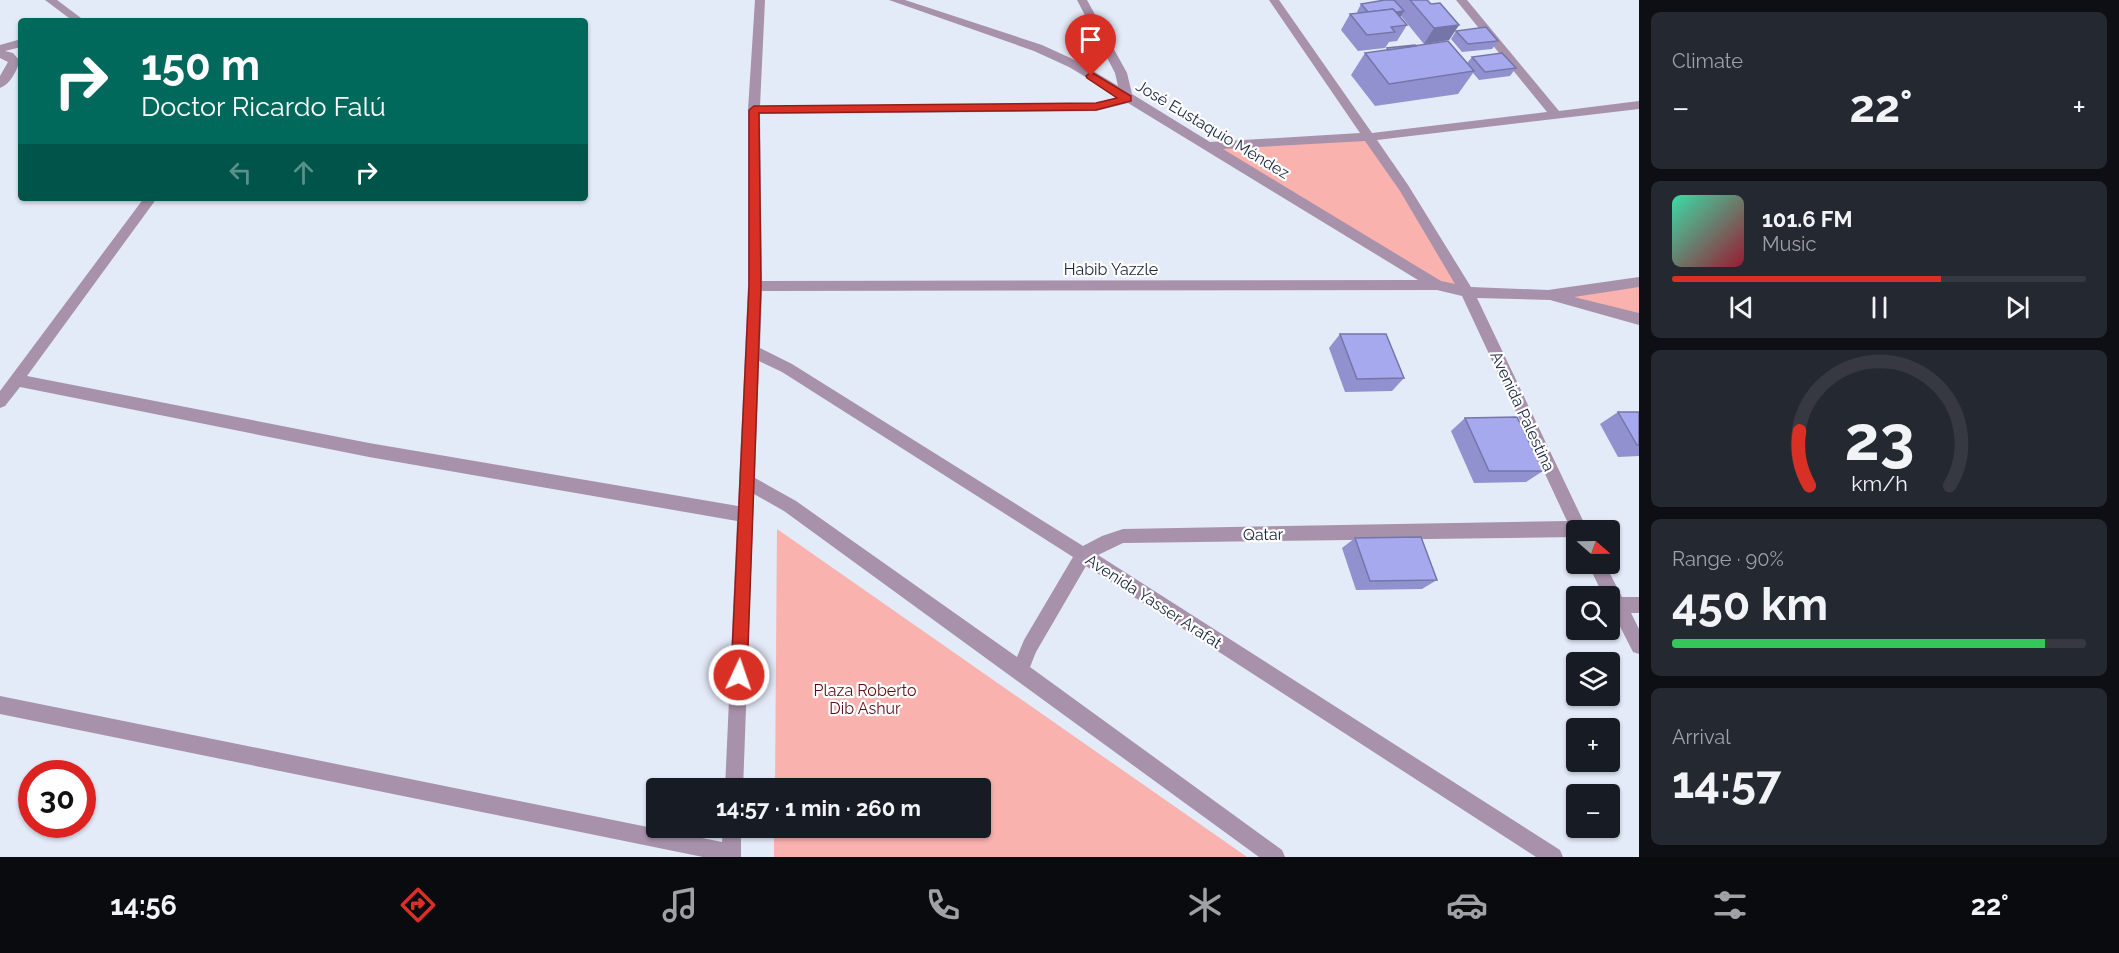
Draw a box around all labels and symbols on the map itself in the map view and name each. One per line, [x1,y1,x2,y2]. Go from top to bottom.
pin [1065,14,1116,76]
street label: José Eustaquio Méndez [1133,76,1293,183]
street label: Habib Yazzle [1064,260,1158,279]
street label: Avenida Palestina [1486,348,1559,474]
north arrow [1566,520,1620,574]
street label: Qatar [1243,525,1284,544]
street label: Avenida Yasser Arafat [1082,550,1226,653]
position arrow [707,643,771,707]
park label: Plaza Roberto Dib Ashur [813,681,917,718]
speed limit sign: 30 [18,760,96,838]

